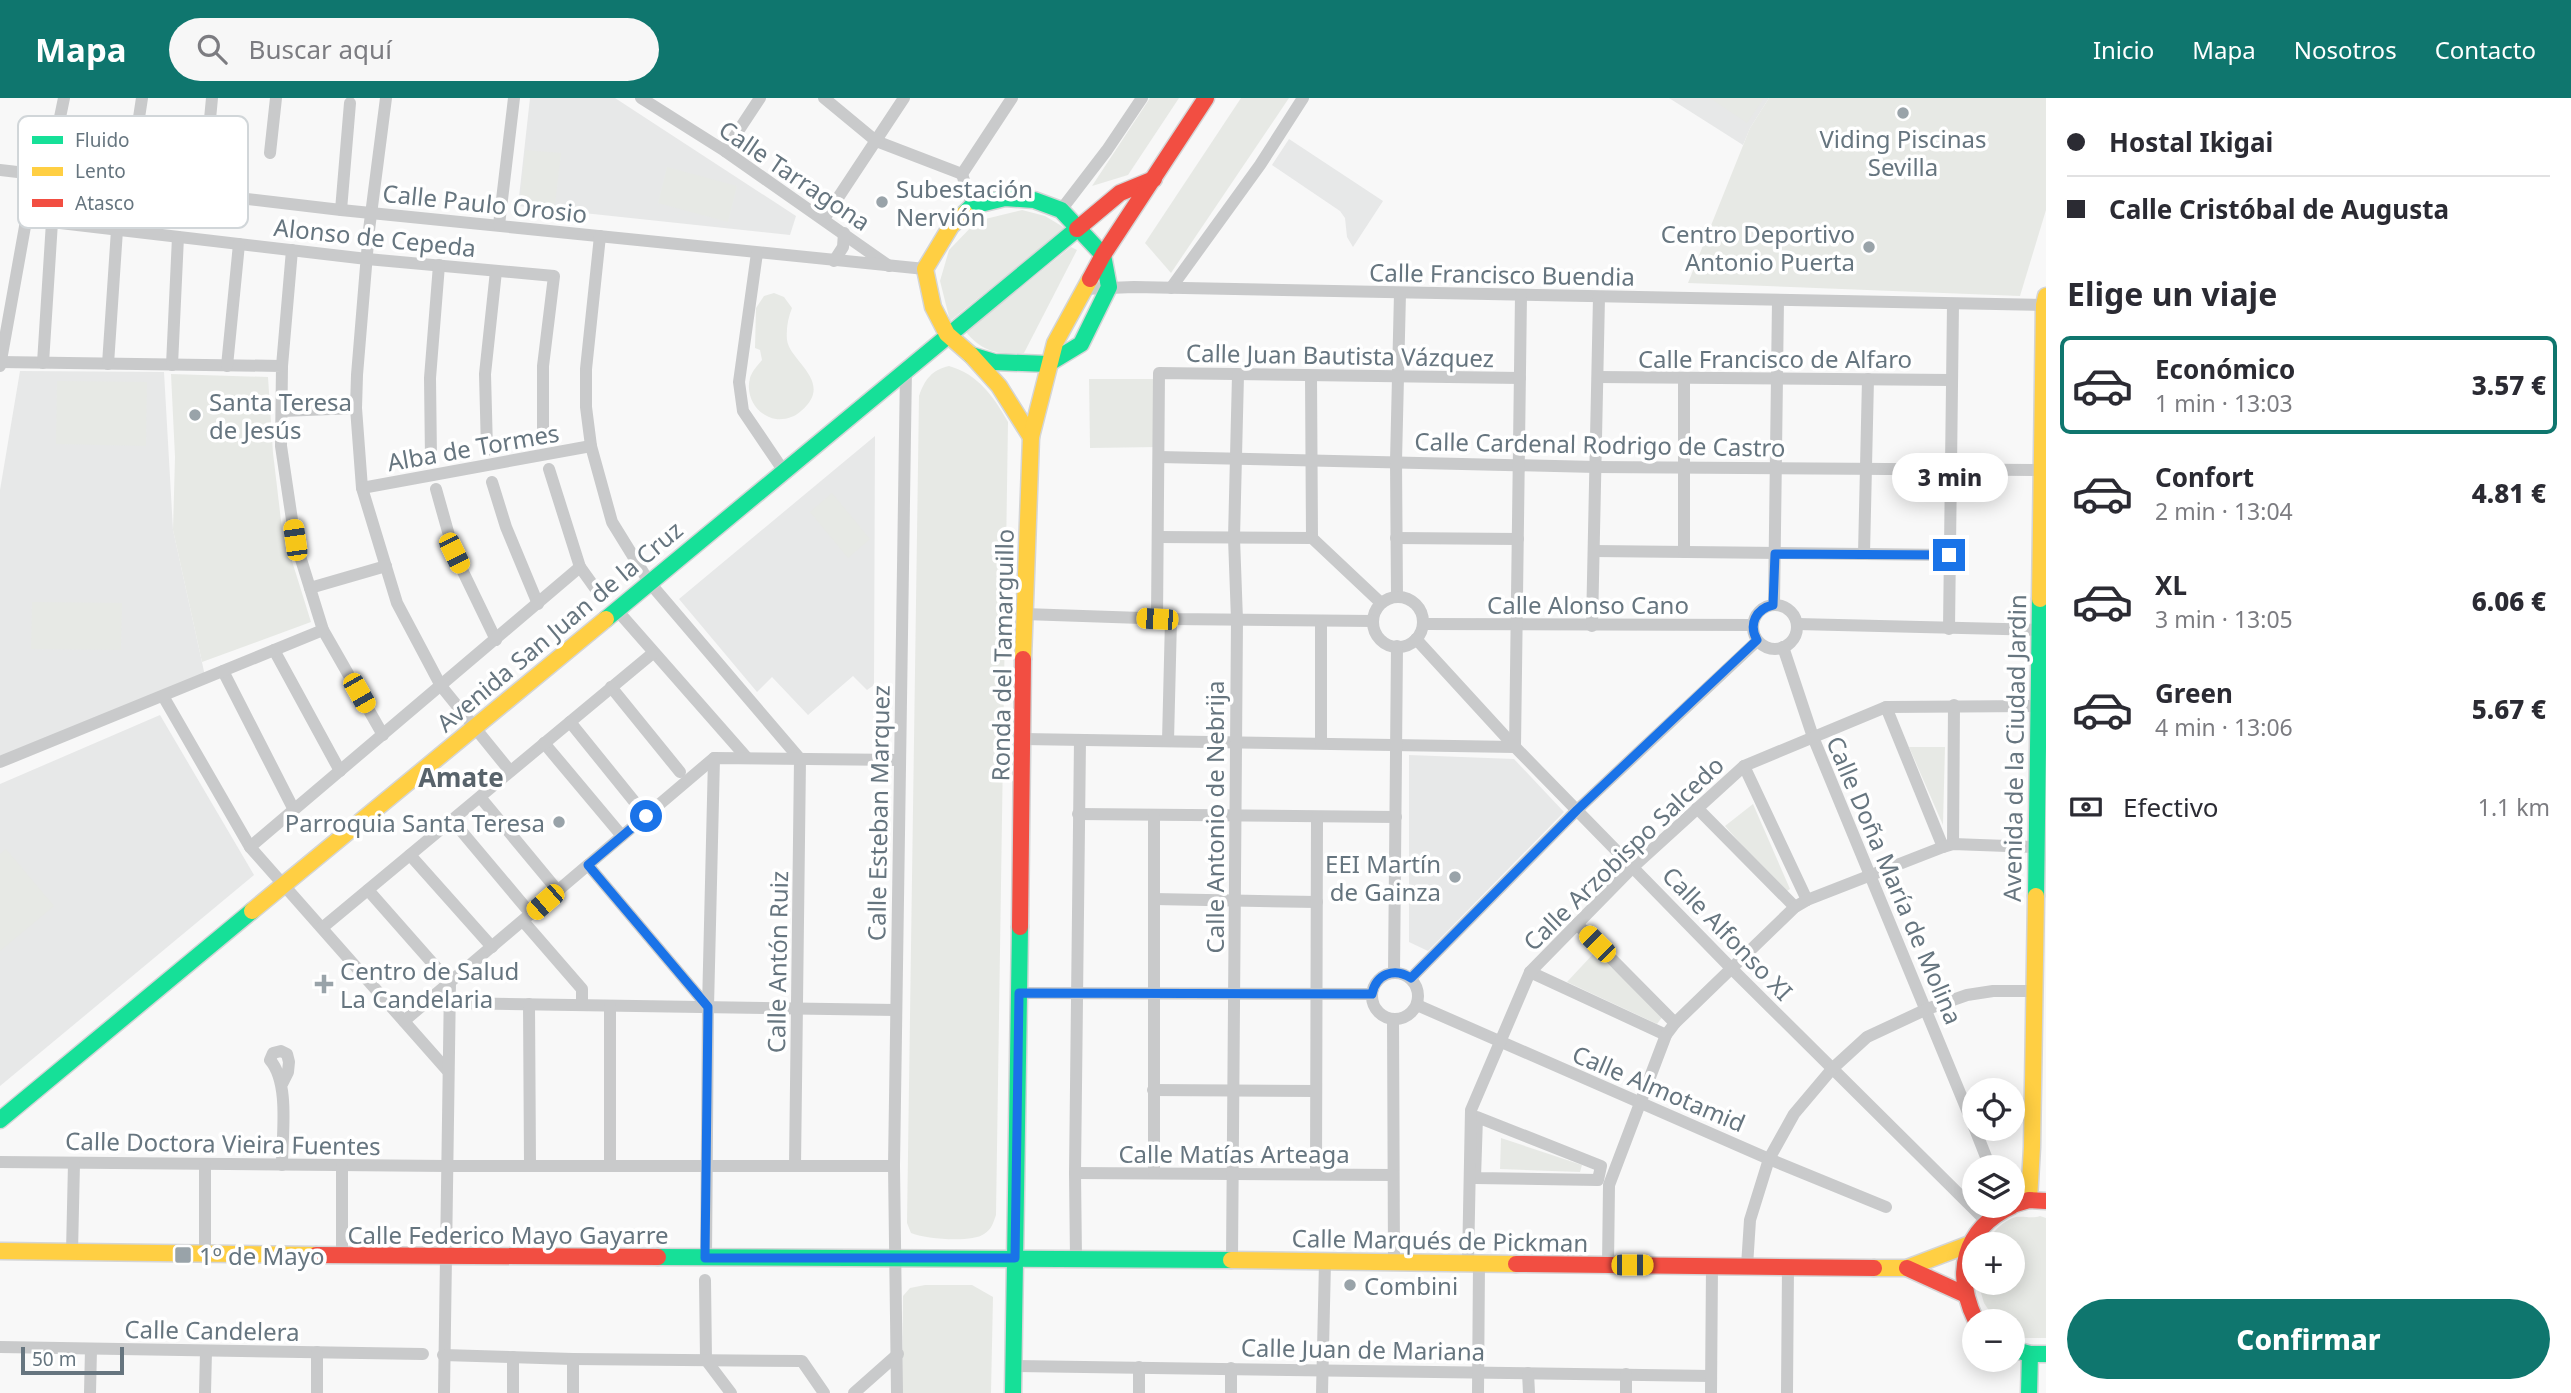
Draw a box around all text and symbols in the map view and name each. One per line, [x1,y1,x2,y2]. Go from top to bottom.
search box [169,18,659,81]
text: Mapa [35,27,127,72]
icon: search [193,30,231,68]
text: Buscar aquí [249,31,392,67]
text: Inicio [2093,33,2154,66]
text: Mapa [2192,33,2256,66]
text: Nosotros [2294,33,2397,66]
text: Contacto [2435,33,2536,66]
marker: Viding Piscinas Sevilla [1895,105,1911,121]
street label: Calle Tarragona [713,112,877,238]
legend [18,116,248,228]
place label: Viding Piscinas Sevilla [1819,122,1987,183]
text: Hostal Ikigai [2109,124,2273,160]
text: Fluido [75,127,130,153]
text: Lento [75,158,126,184]
place label: Subestación Nervión [896,172,1033,233]
street label: Calle Paulo Orosio [381,176,589,230]
text: Atasco [75,190,134,216]
text: Calle Cristóbal de Augusta [2109,191,2449,227]
marker: Subestación Nervión [874,194,890,210]
street label: Alonso de Cepeda [272,210,478,264]
place label: Centro Deportivo Antonio Puerta [1661,217,1855,278]
marker: Centro Deportivo Antonio Puerta [1861,239,1877,255]
street label: Calle Francisco Buendia [1369,255,1635,293]
text: Elige un viaje [2067,272,2277,315]
street label: Calle Juan Bautista Vázquez [1186,336,1494,374]
street label: Calle Francisco de Alfaro [1638,342,1912,375]
text: Económico [2155,351,2295,387]
icon: car [2071,354,2134,417]
text: 3.57 € [2472,367,2546,403]
place label: Santa Teresa de Jesús [209,385,352,446]
text: 1 min · 13:03 [2155,387,2293,419]
marker: Santa Teresa de Jesús [187,407,203,423]
street label: Alba de Tormes [384,416,562,478]
street label: Calle Cardenal Rodrigo de Castro [1414,424,1786,464]
callout: 3 min [1891,454,2007,503]
text: Confort [2155,459,2254,495]
text: 3 min [1918,461,1982,493]
icon: car [2071,462,2134,525]
text: 4.81 € [2472,475,2546,511]
text: 2 min · 13:04 [2155,495,2293,527]
street label: Avenida San Juan de la Cruz [429,513,689,739]
car [282,518,309,562]
street label: Ronda del Tamarguillo [983,528,1021,782]
car [436,530,473,576]
route end [1933,539,1965,571]
text: XL [2155,567,2187,603]
icon: car [2071,570,2134,633]
text: 6.06 € [2472,583,2546,619]
street label: Calle Alonso Cano [1487,588,1689,621]
street label: Avenida de la Ciudad Jardin [1995,594,2033,902]
text: 3 min · 13:05 [2155,603,2293,635]
car [1136,607,1179,631]
car [340,670,379,716]
text: Green [2155,675,2233,711]
icon: car [2071,678,2134,741]
street label: Calle Antonio de Nebrija [1198,681,1231,953]
street label: Calle Esteban Marquez [859,685,897,941]
text: 5.67 € [2472,691,2546,727]
text: 4 min · 13:06 [2155,711,2293,743]
street label: Calle Doña María de Molina [1819,731,1971,1029]
street label: Calle Arzobispo Salcedo [1516,748,1730,958]
district label: Amate [418,759,504,795]
icon: cash [2067,788,2105,826]
text: Efectivo [2123,789,2219,825]
text: 1.1 km [2478,791,2550,823]
route start [630,800,662,832]
place label: Parroquia Santa Teresa [285,806,545,839]
marker: Parroquia Santa Teresa [551,814,567,830]
place label: EEI Martín de Gainza [1325,847,1441,908]
street label: Calle Alfonso XI [1656,859,1800,1007]
marker: EEI Martín de Gainza [1447,869,1463,885]
street label: Calle Antón Ruiz [759,870,795,1054]
car [523,880,568,924]
car [1575,922,1620,966]
place label: Centro de Salud La Candelaria [340,954,519,1015]
marker: Centro de Salud La Candelaria [314,974,334,994]
street label: Calle Almotamid [1567,1037,1751,1139]
map controls [1962,1078,2025,1372]
button: locate [1962,1078,2025,1141]
street label: Calle Doctora Vieira Fuentes [65,1124,381,1162]
street label: Calle Matías Arteaga [1118,1137,1350,1170]
button: layers [1962,1155,2025,1218]
street label: Calle Federico Mayo Gayarre [347,1218,669,1251]
street label: Calle Marqués de Pickman [1291,1221,1589,1259]
button: + [1962,1232,2025,1295]
place label: 1º de Mayo [199,1239,325,1272]
marker: 1º de Mayo [173,1245,193,1265]
car [1612,1255,1654,1276]
place label: Combini [1364,1269,1458,1302]
marker: Combini [1342,1277,1358,1293]
button: Confirmar [2067,1299,2550,1379]
button: − [1962,1309,2025,1372]
street label: Calle Candelera [124,1312,300,1348]
street label: Calle Juan de Mariana [1241,1330,1485,1368]
scale bar [21,1344,124,1376]
text: 50 m [32,1346,76,1372]

